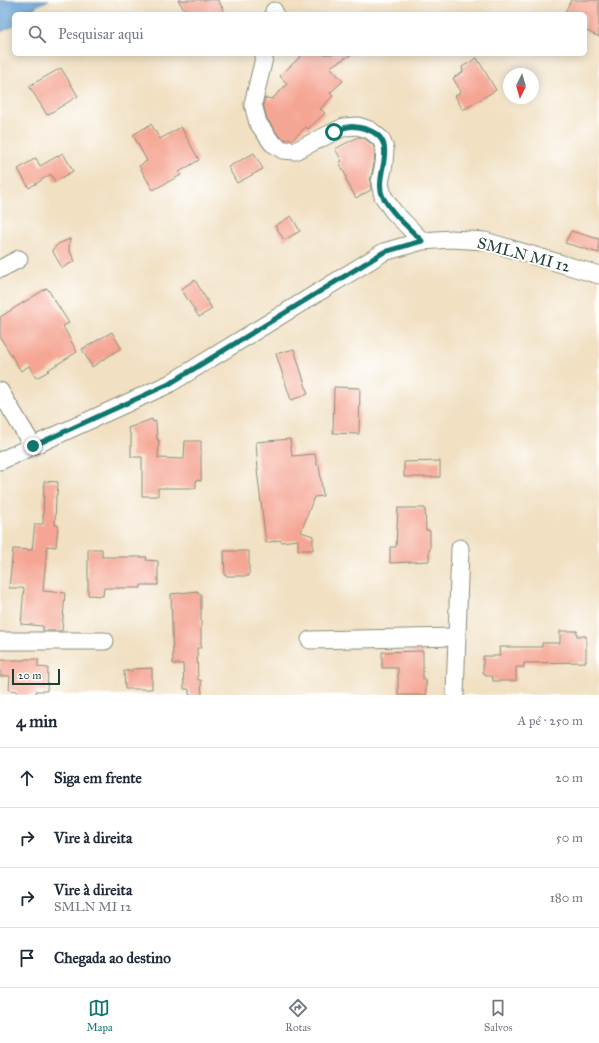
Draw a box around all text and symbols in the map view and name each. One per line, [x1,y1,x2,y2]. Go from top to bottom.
search box [12,12,587,56]
icon: search [26,23,48,45]
text: Pesquisar aqui [58,25,144,43]
north arrow [503,68,539,104]
route start [325,123,343,141]
street label: SMLN MI 12 [475,233,573,276]
route end [24,437,42,455]
scale bar [12,667,60,686]
text: 20 m [18,669,41,682]
text: 4 min [16,711,57,732]
text: A pé · 250 m [517,713,583,729]
icon: ahead [16,767,38,789]
text: Siga em frente [54,769,142,787]
text: 20 m [555,770,583,786]
icon: right [16,827,38,849]
text: Vire à direita [54,829,132,847]
text: 50 m [556,830,583,846]
text: Vire à direita [54,881,132,899]
icon: right [16,887,38,909]
text: 180 m [550,890,583,906]
text: SMLN MI 12 [54,899,132,915]
icon: arrive [16,947,38,969]
text: Chegada ao destino [54,949,171,967]
tab: Mapa [86,997,113,1034]
tab: Rotas [285,997,311,1034]
tab: Salvos [484,997,513,1034]

